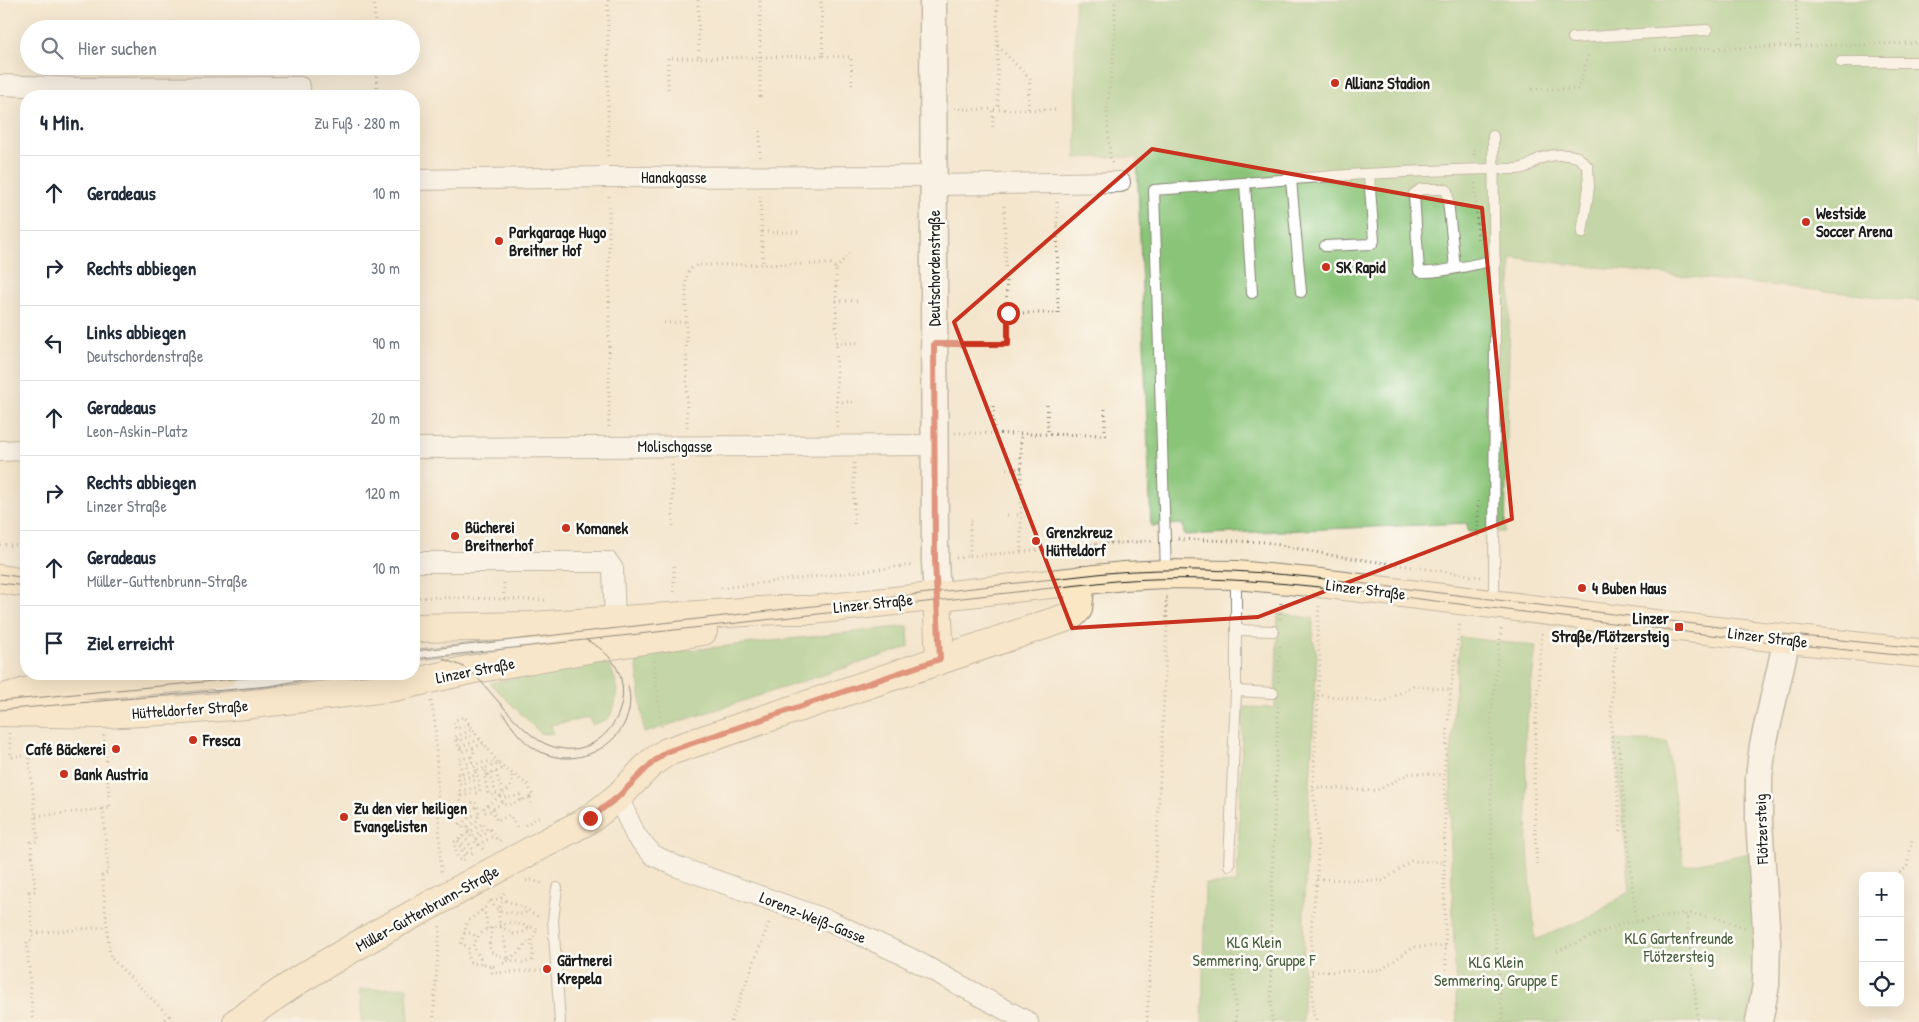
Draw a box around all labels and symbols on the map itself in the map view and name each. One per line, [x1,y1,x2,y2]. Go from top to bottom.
place label: Allianz Stadion [1345,72,1430,94]
marker: Allianz Stadion [1329,77,1341,89]
street label: Hanakgasse [641,166,708,188]
place label: Westside Soccer Arena [1816,202,1893,242]
street label: Deutschordenstraße [923,209,945,326]
marker: Westside Soccer Arena [1800,216,1812,228]
place label: Parkgarage Hugo Breitner Hof [509,221,607,261]
marker: Parkgarage Hugo Breitner Hof [493,235,505,247]
place label: SK Rapid [1336,256,1386,279]
marker: SK Rapid [1320,261,1332,273]
route start [997,302,1020,325]
street label: Molischgasse [638,435,713,457]
place label: Bücherei Breitnerhof [465,516,534,556]
place label: Komanek [576,517,629,539]
place label: Grenzkreuz Hütteldorf [1046,521,1113,561]
marker: Komanek [560,522,572,534]
marker: Bücherei Breitnerhof [449,530,461,542]
marker: Grenzkreuz Hütteldorf [1030,535,1042,547]
street label: Linzer Straße [1325,573,1408,605]
place label: 4 Buben Haus [1592,577,1667,599]
marker: 4 Buben Haus [1576,582,1588,594]
street label: Linzer Straße [832,588,915,618]
place label: Linzer Straße/Flötzersteig [1552,607,1670,648]
marker: Linzer Straße/Flötzersteig [1673,621,1685,633]
street label: Linzer Straße [1727,621,1810,653]
street label: Linzer Straße [434,651,517,688]
street label: Hütteldorfer Straße [131,694,249,724]
place label: Fresca [202,729,241,751]
marker: Fresca [187,734,199,746]
place label: Café Bäckerei [25,738,106,760]
marker: Café Bäckerei [110,743,122,755]
place label: Bank Austria [74,763,149,785]
marker: Bank Austria [58,768,70,780]
street label: Flötzersteig [1749,793,1773,866]
place label: Zu den vier heiligen Evangelisten [354,797,467,838]
route end [579,807,602,830]
marker: Zu den vier heiligen Evangelisten [338,811,350,823]
street label: Müller-Guttenbrunn-Straße [351,859,503,957]
street label: Lorenz-Weiß-Gasse [757,886,870,949]
park label: KLG Gartenfreunde Flötzersteig [1624,927,1734,967]
park label: KLG Klein Semmering, Gruppe F [1193,931,1316,971]
place label: Gärtnerei Krepela [557,949,612,990]
park label: KLG Klein Semmering, Gruppe E [1434,951,1558,991]
marker: Gärtnerei Krepela [541,963,553,975]

